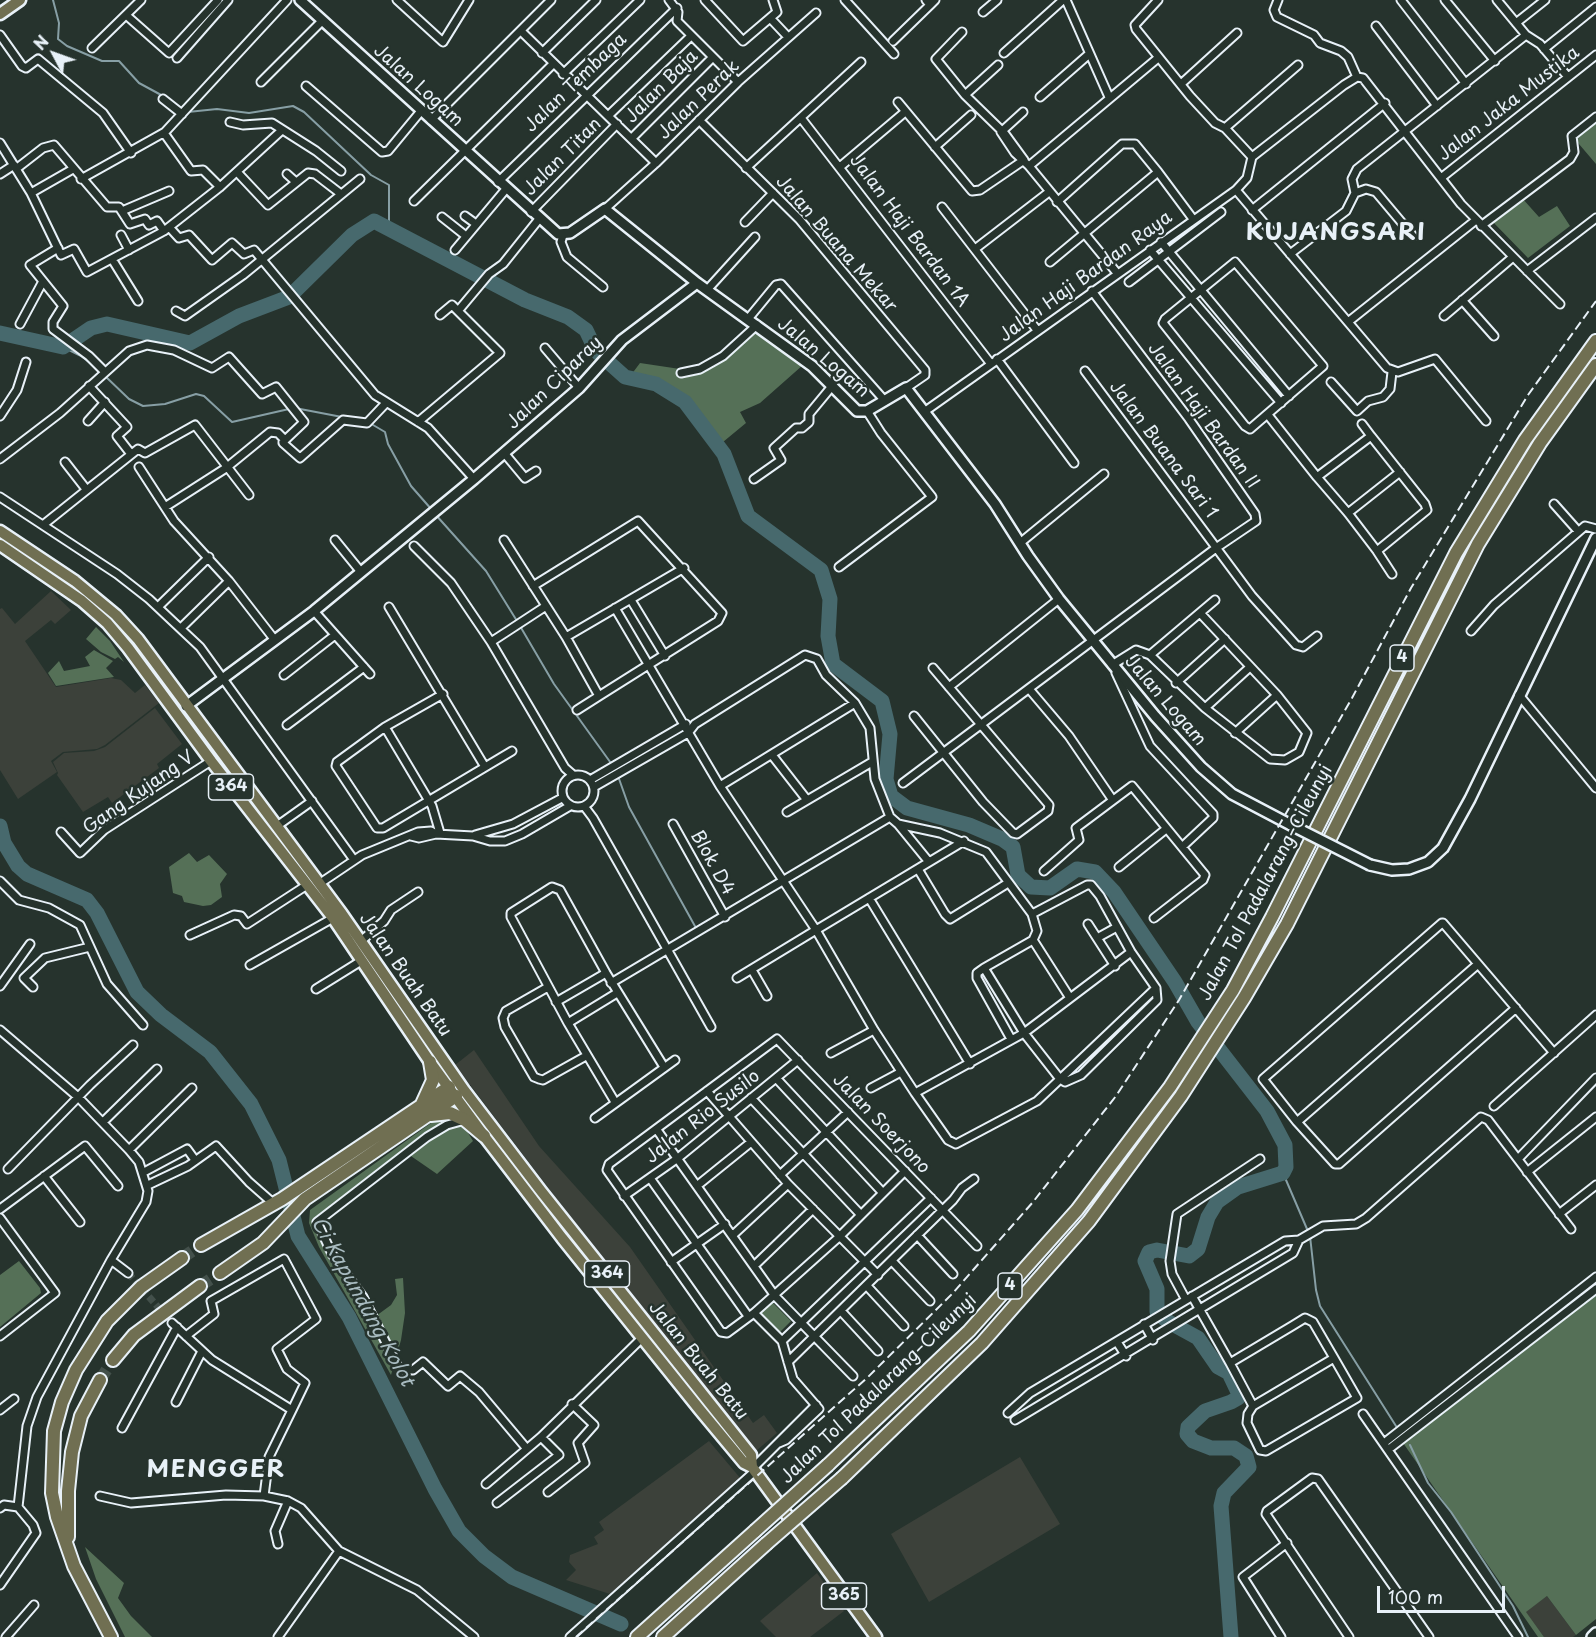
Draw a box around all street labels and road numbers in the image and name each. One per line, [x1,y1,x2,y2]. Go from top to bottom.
street label: Jalan Tembaga [521,29,631,137]
street label: Jalan Logam [369,40,467,132]
street label: Jalan Jaka Mustika [1434,42,1584,166]
street label: Jalan Baja [621,46,703,128]
street label: Jalan Perak [654,56,744,144]
street label: Jalan Titan [520,114,606,200]
street label: Jalan Haji Bardan 1A [845,151,973,311]
street label: Jalan Buana Mekar [771,171,901,317]
street label: Jalan Haji Bardan Raya [995,207,1177,347]
street label: Jalan Logam [773,313,873,403]
street label: Jalan Ciparay [503,332,607,434]
street label: Jalan Haji Bardan II [1143,339,1263,493]
street label: Jalan Buana Sari 1 [1104,377,1222,523]
road number: 4 [1390,645,1414,671]
street label: Jalan Logam [1120,651,1210,751]
street label: Gang Kujang V [79,747,199,839]
street label: Jalan Tol Padalarang–Cileunyi [1195,761,1337,1005]
road number: 364 [208,774,254,800]
street label: Blok D4 [685,827,739,899]
street label: Jalan Buah Batu [354,909,456,1041]
street label: Jalan Rio Susilo [641,1066,765,1168]
street label: Jalan Soerjono [828,1069,934,1179]
road number: 364 [584,1261,630,1287]
road number: 4 [998,1273,1022,1299]
street label: Jalan Tol Padalarang–Cileunyi [777,1290,981,1488]
street label: Jalan Buah Batu [644,1298,752,1424]
road number: 365 [822,1583,866,1609]

